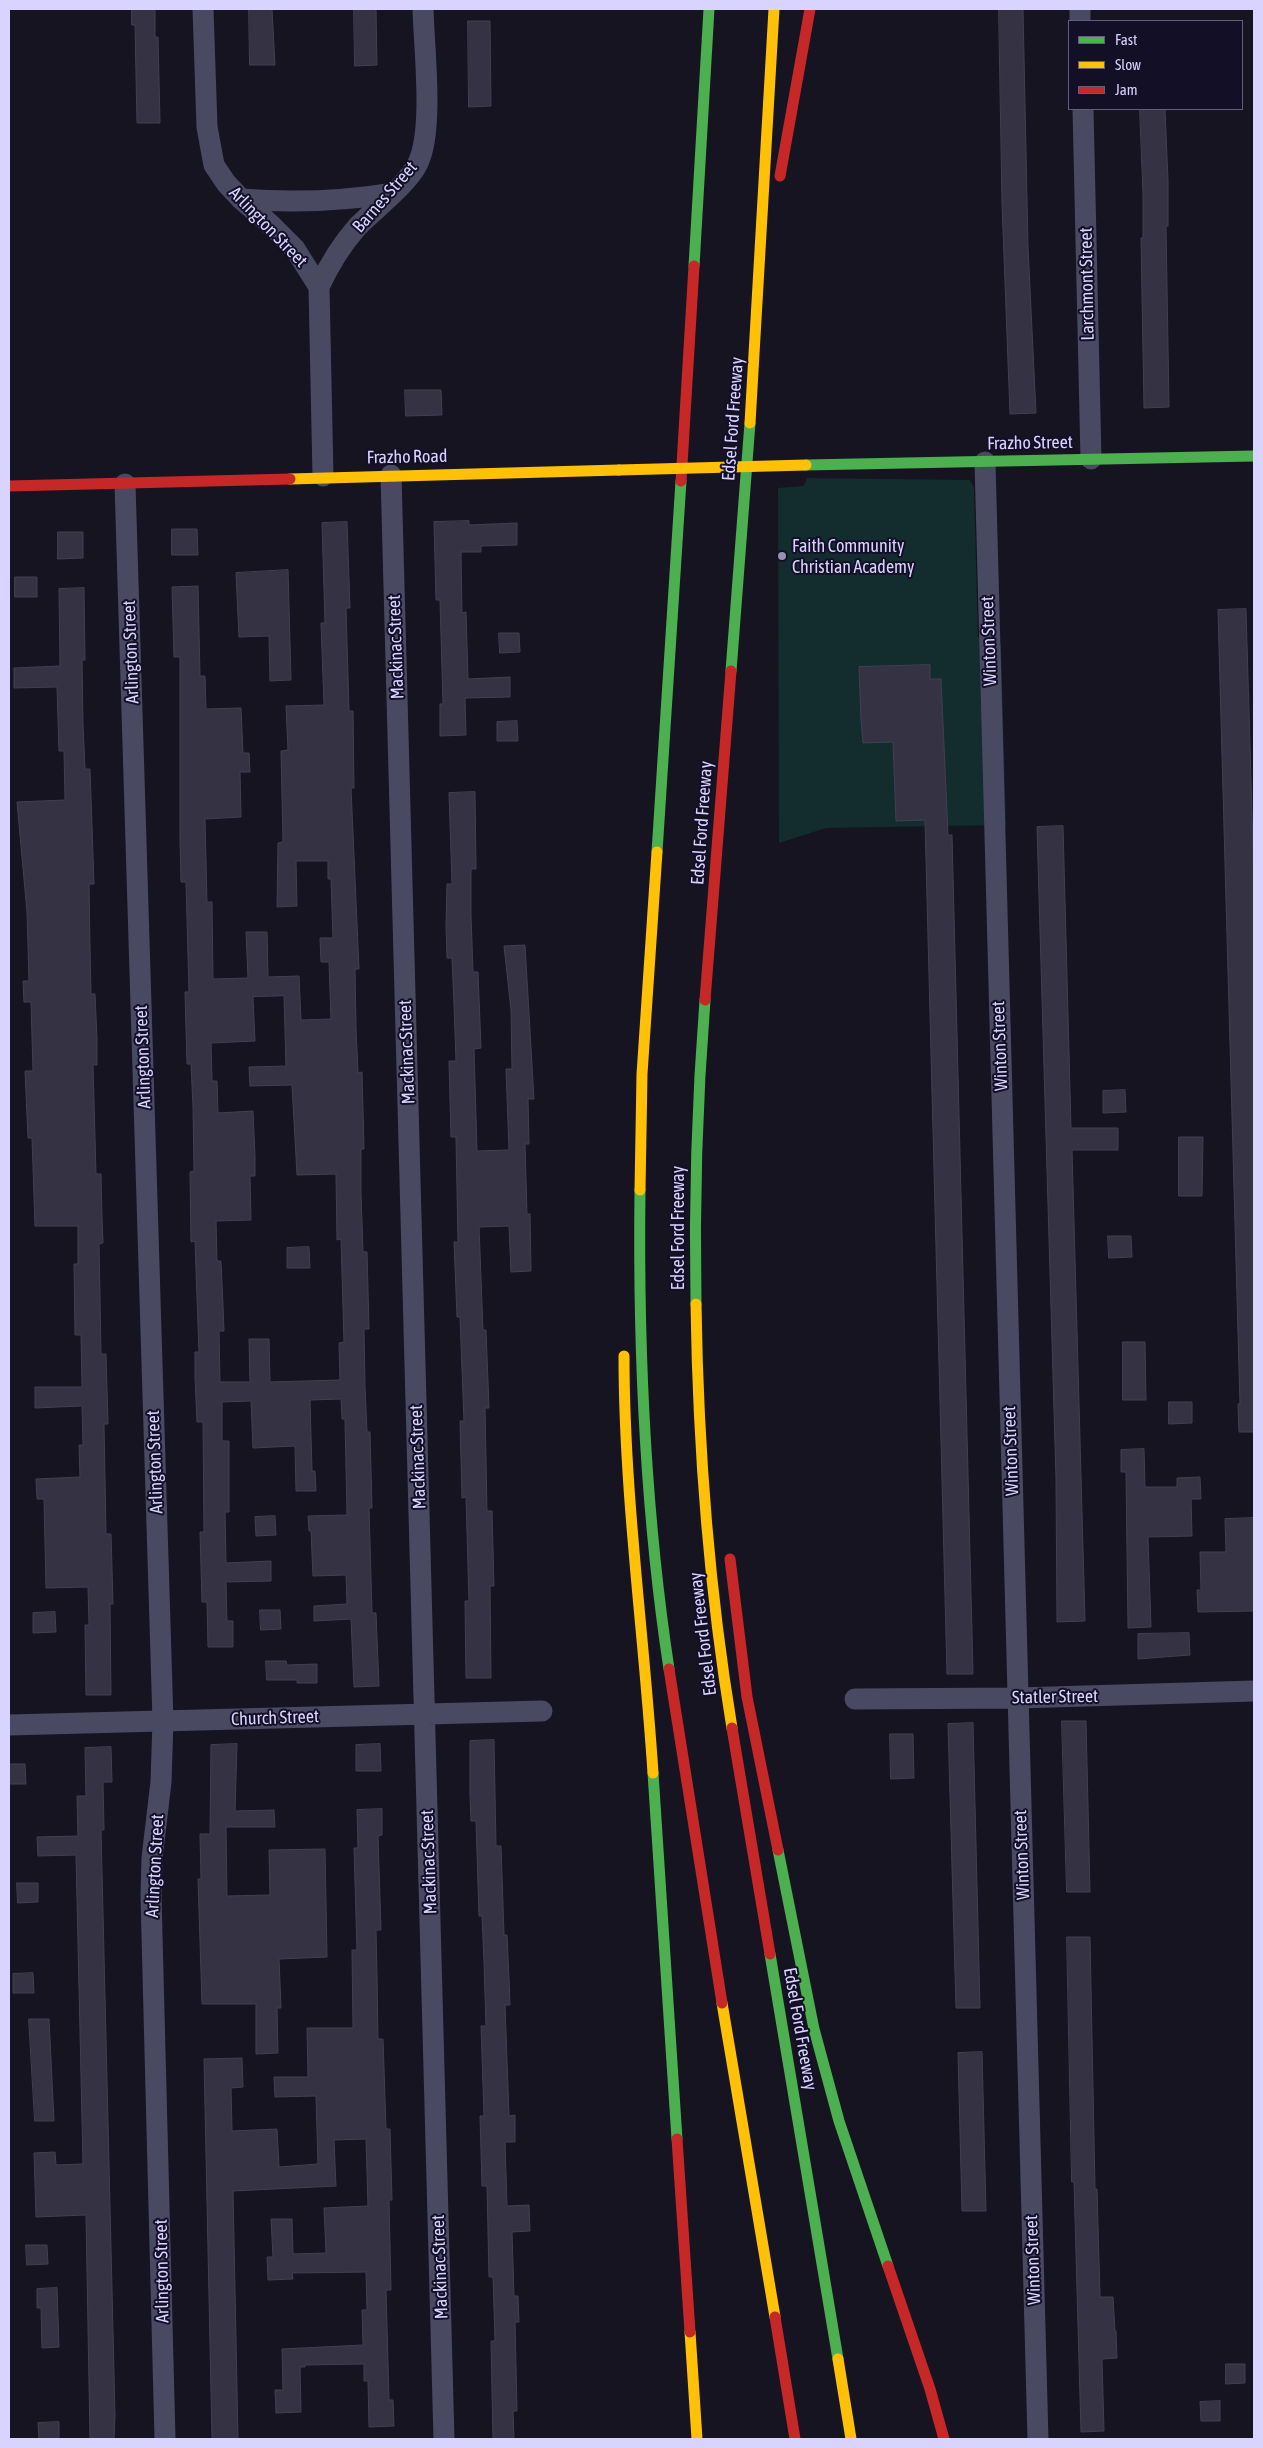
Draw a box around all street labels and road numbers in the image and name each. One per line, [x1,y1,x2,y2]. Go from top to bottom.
street label: Barnes Street [348,157,422,237]
street label: Arlington Street [224,182,312,272]
street label: Larchmont Street [1075,227,1099,341]
street label: Edsel Ford Freeway [718,356,748,482]
street label: Frazho Street [987,431,1073,455]
street label: Frazho Road [366,445,448,469]
street label: Mackinac Street [383,594,409,700]
street label: Winton Street [977,596,1001,686]
street label: Arlington Street [118,600,144,704]
street label: Edsel Ford Freeway [687,760,717,886]
street label: Mackinac Street [394,999,420,1105]
street label: Winton Street [988,1001,1012,1091]
street label: Arlington Street [130,1005,156,1109]
street label: Edsel Ford Freeway [667,1166,689,1290]
street label: Mackinac Street [405,1404,431,1510]
street label: Winton Street [999,1406,1023,1496]
street label: Arlington Street [142,1410,168,1514]
street label: Edsel Ford Freeway [685,1571,721,1697]
street label: Statler Street [1012,1685,1098,1709]
street label: Church Street [231,1706,319,1730]
street label: Mackinac Street [416,1809,442,1915]
street label: Winton Street [1010,1810,1034,1900]
street label: Arlington Street [142,1814,168,1918]
street label: Edsel Ford Freeway [779,1966,821,2092]
street label: Mackinac Street [427,2214,453,2320]
street label: Winton Street [1021,2215,1045,2305]
street label: Arlington Street [150,2219,174,2323]

